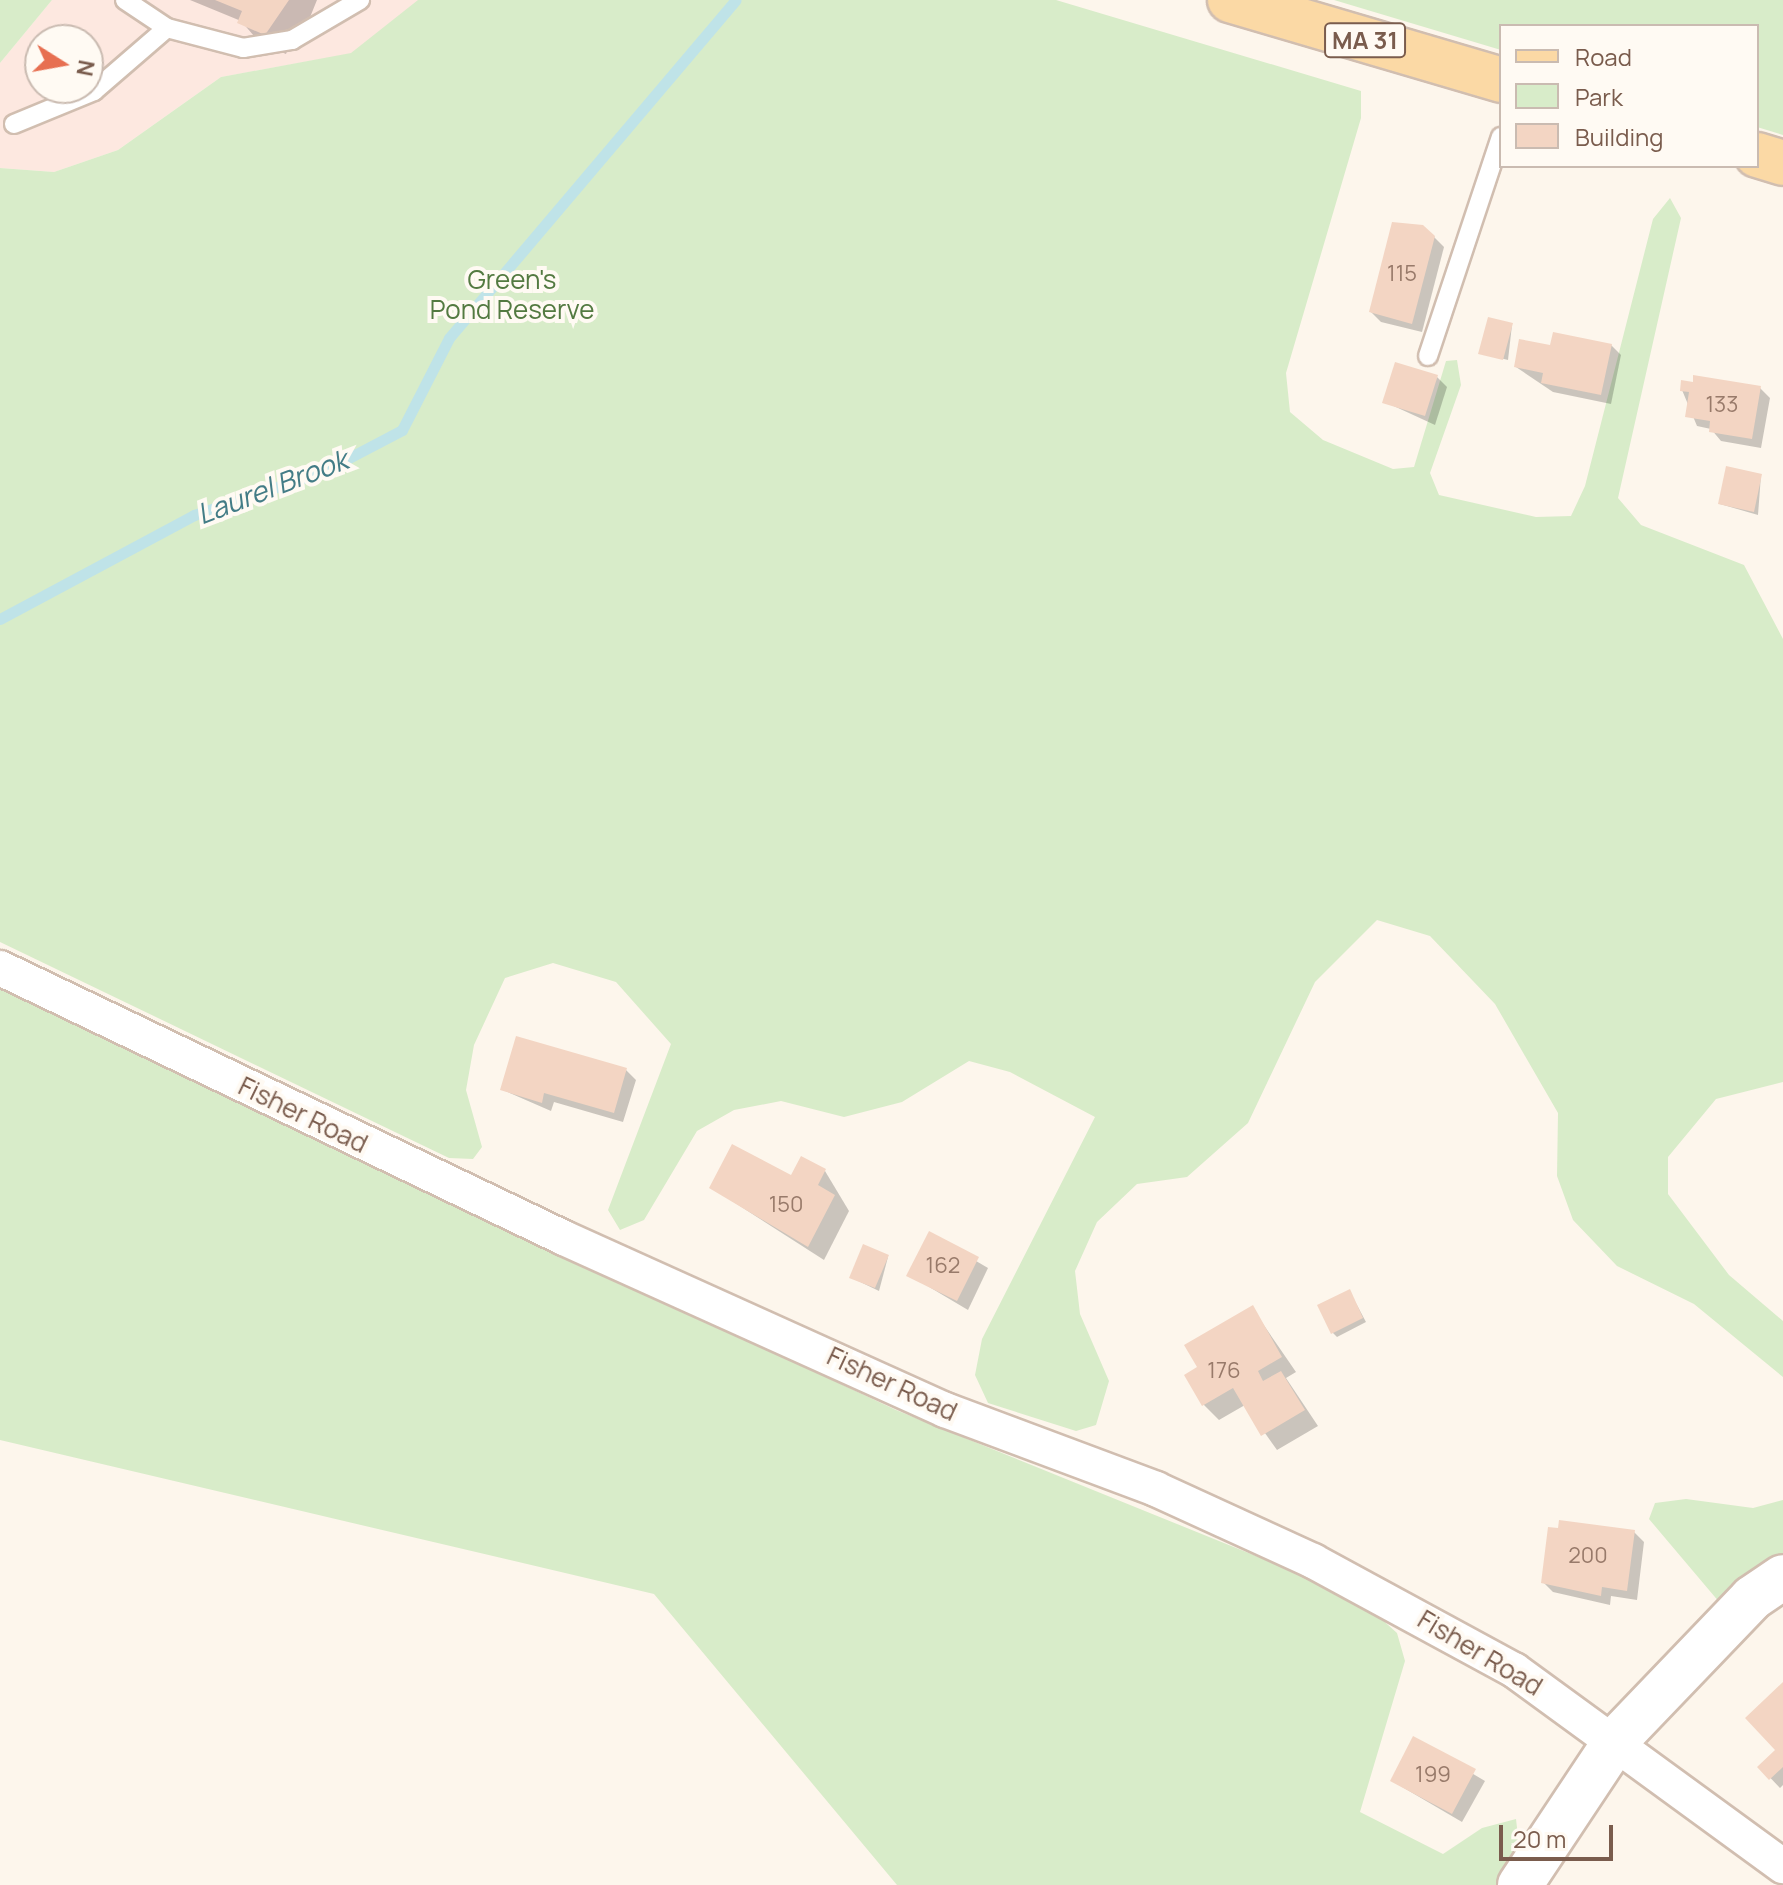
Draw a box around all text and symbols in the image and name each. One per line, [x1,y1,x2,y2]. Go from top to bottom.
road number: MA 31 [1323,20,1407,60]
north arrow [24,24,104,104]
legend [1499,24,1759,168]
text: Road [1575,40,1632,73]
text: N [69,58,102,79]
text: Park [1575,80,1623,113]
text: Building [1575,120,1663,153]
house number: 115 [1387,261,1417,287]
park label: Green's Pond Reserve [430,264,594,326]
house number: 133 [1706,392,1738,418]
water label: Laurel Brook [192,442,352,530]
street label: Fisher Road [233,1070,373,1160]
house number: 150 [769,1192,803,1218]
house number: 162 [926,1253,960,1279]
street label: Fisher Road [822,1340,962,1428]
house number: 176 [1207,1358,1241,1384]
house number: 200 [1568,1543,1608,1569]
street label: Fisher Road [1412,1604,1548,1702]
house number: 199 [1415,1762,1451,1788]
scale bar [1503,1809,1617,1859]
text: 20 m [1513,1822,1566,1855]

